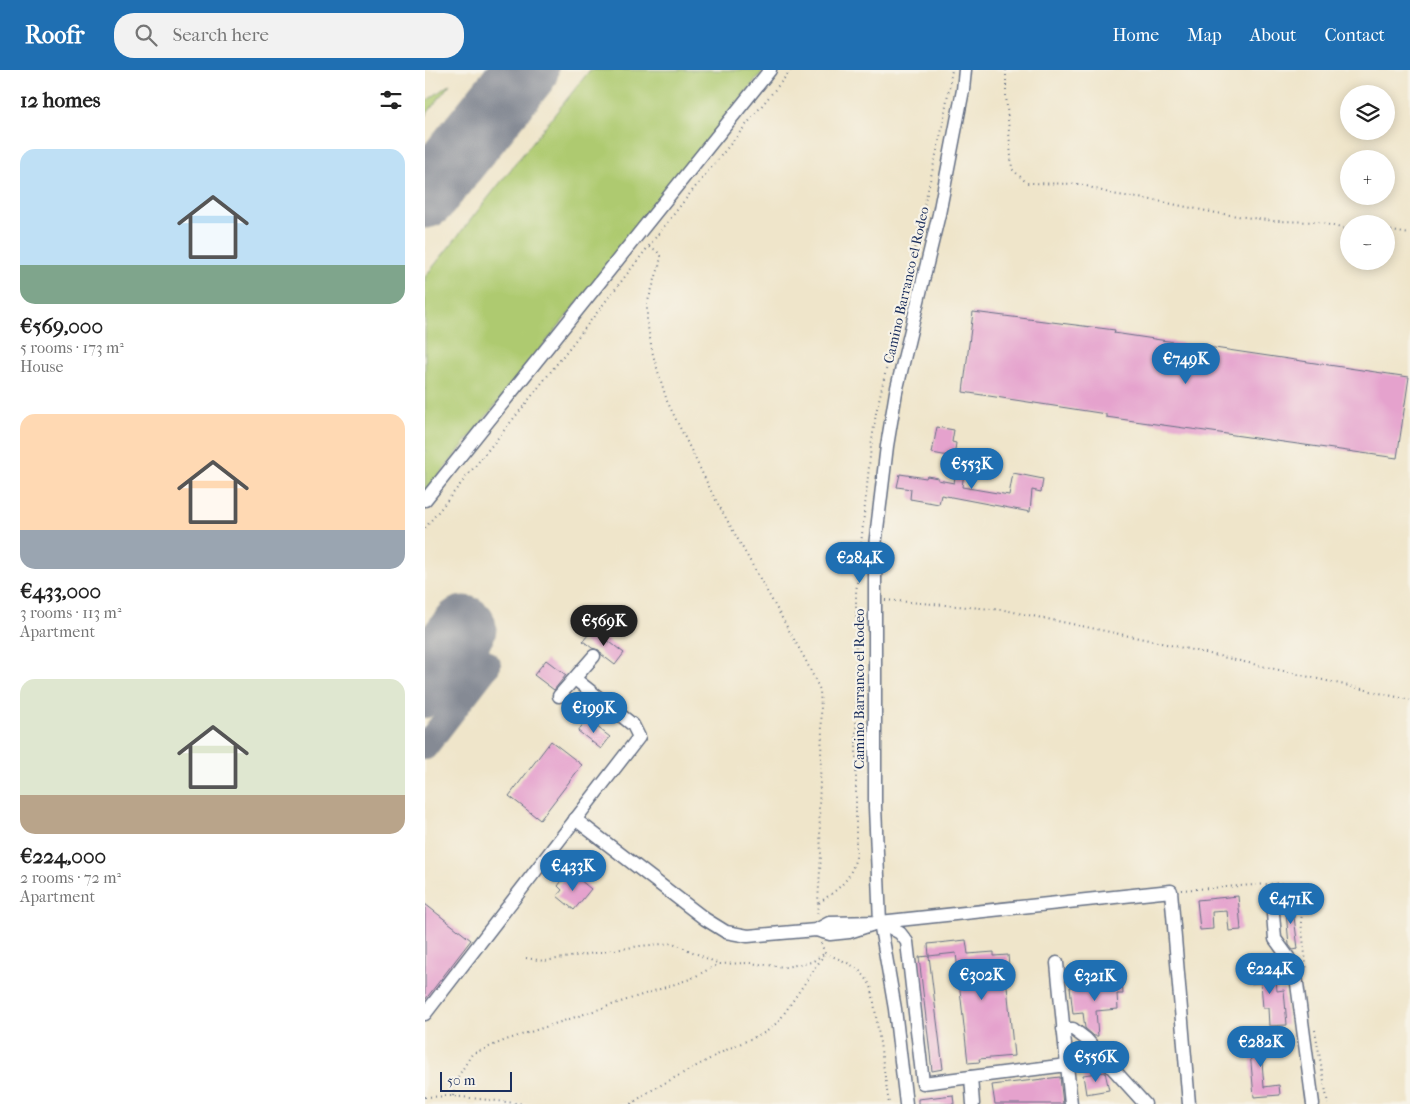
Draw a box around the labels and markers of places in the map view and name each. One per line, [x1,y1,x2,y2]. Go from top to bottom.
pin: €749K [1151,342,1221,385]
pin: €553K [937,448,1007,490]
pin: €284K [825,542,895,584]
pin: €569K [569,604,639,647]
pin: €199K [559,692,629,734]
pin: €433K [538,850,608,892]
pin: €471K [1256,882,1326,925]
pin: €224K [1235,952,1305,995]
pin: €302K [947,958,1017,1001]
pin: €321K [1060,960,1130,1002]
pin: €282K [1226,1026,1296,1068]
pin: €556K [1061,1040,1131,1083]

